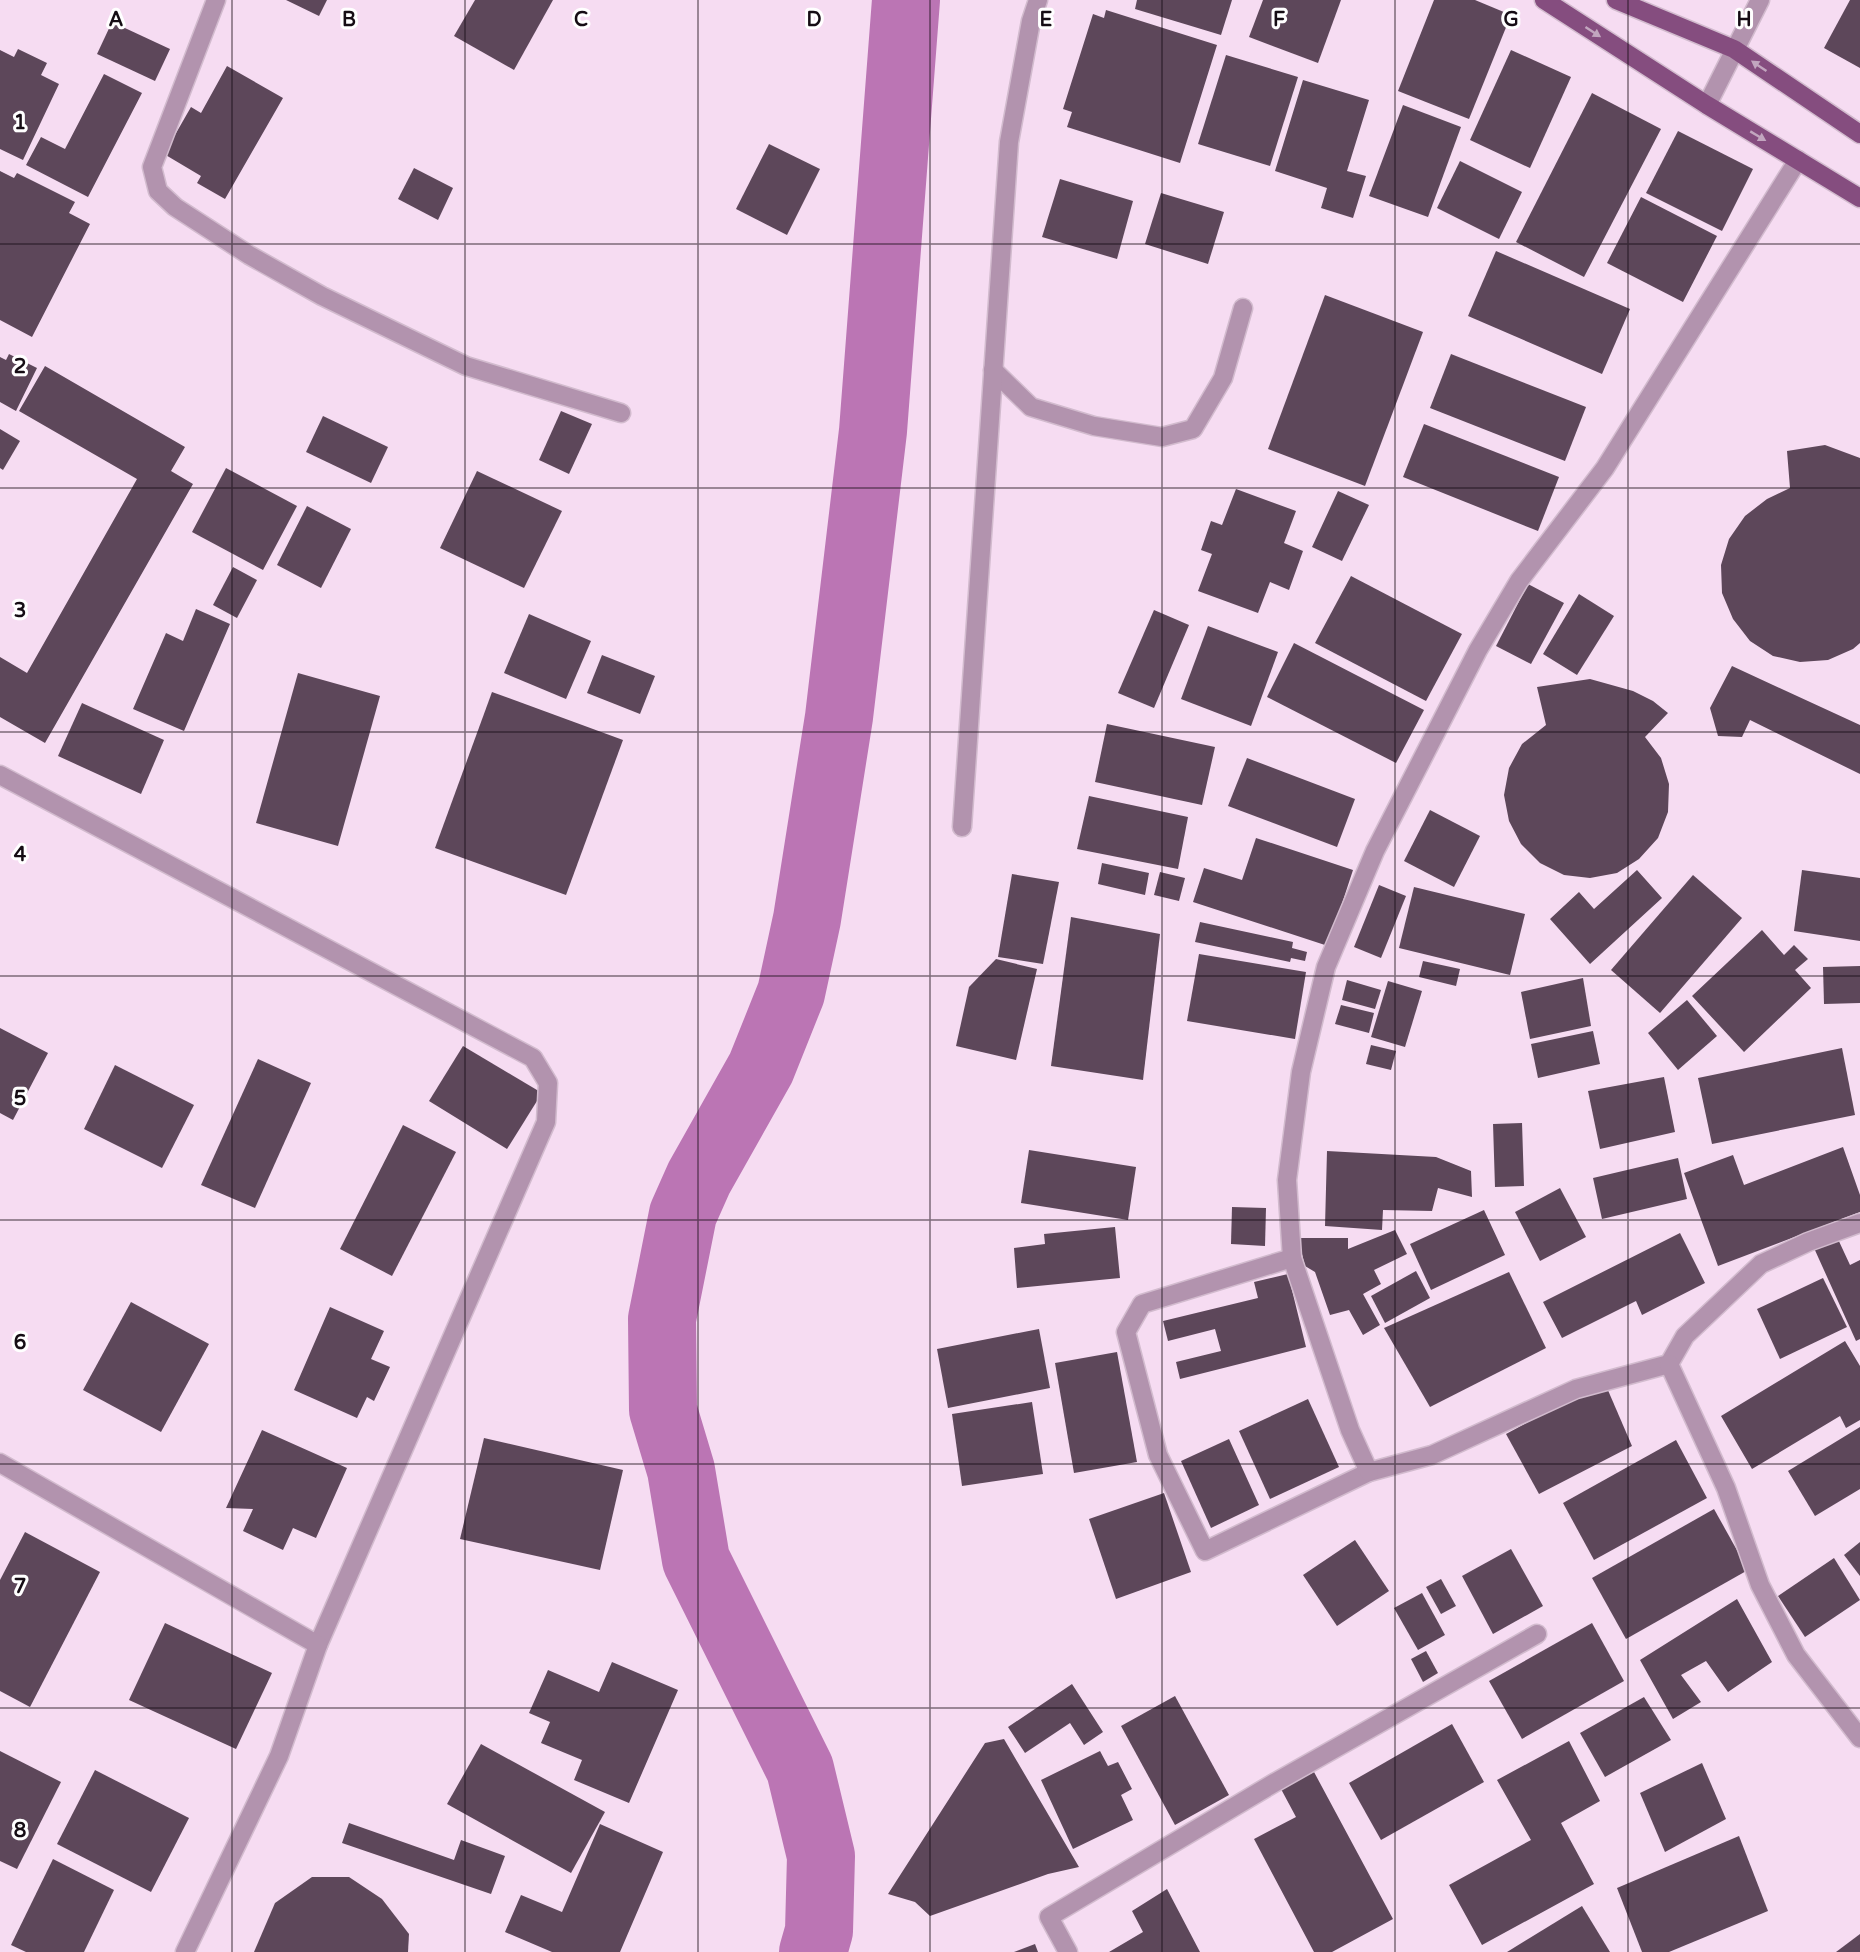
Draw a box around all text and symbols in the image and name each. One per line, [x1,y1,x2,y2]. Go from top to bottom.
text: A [109,8,124,32]
text: B [342,8,356,32]
text: C [574,8,588,32]
text: D [806,8,822,32]
text: E [1040,8,1053,32]
text: F [1273,8,1285,32]
text: G [1503,8,1519,32]
text: H [1736,8,1752,32]
one-way arrow [1585,26,1601,37]
one-way arrow [1751,61,1767,72]
text: 1 [14,111,26,135]
one-way arrow [1750,130,1766,141]
text: 2 [14,355,26,379]
text: 3 [14,599,26,623]
text: 4 [14,843,27,867]
text: 5 [14,1087,26,1111]
text: 6 [14,1331,26,1355]
text: 7 [14,1575,26,1599]
text: 8 [14,1819,26,1843]

